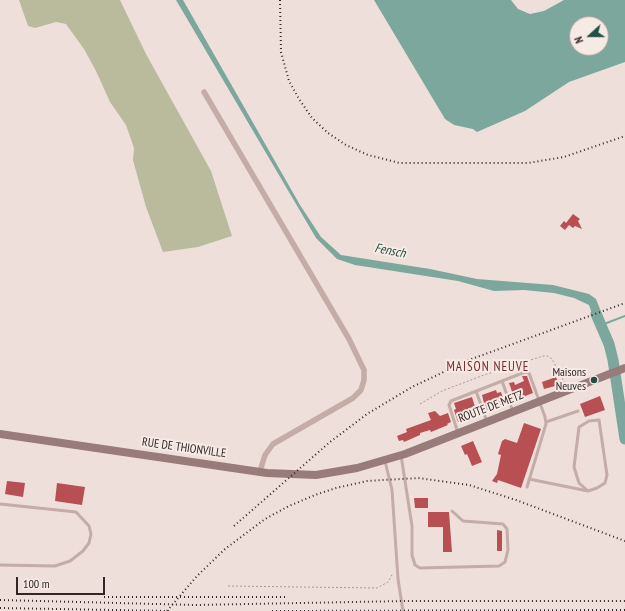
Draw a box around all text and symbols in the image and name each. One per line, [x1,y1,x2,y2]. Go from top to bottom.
north arrow [569,16,609,56]
text: N [571,35,586,45]
water label: Fensch [373,240,407,262]
district label: MAISON NEUVE [447,359,529,375]
place label: Maisons Neuves [552,366,586,394]
marker: Maisons Neuves [589,375,599,385]
street label: ROUTE DE METZ [456,388,526,426]
street label: RUE DE THIONVILLE [141,435,227,461]
scale bar [18,569,107,595]
text: 100 m [23,576,50,591]

